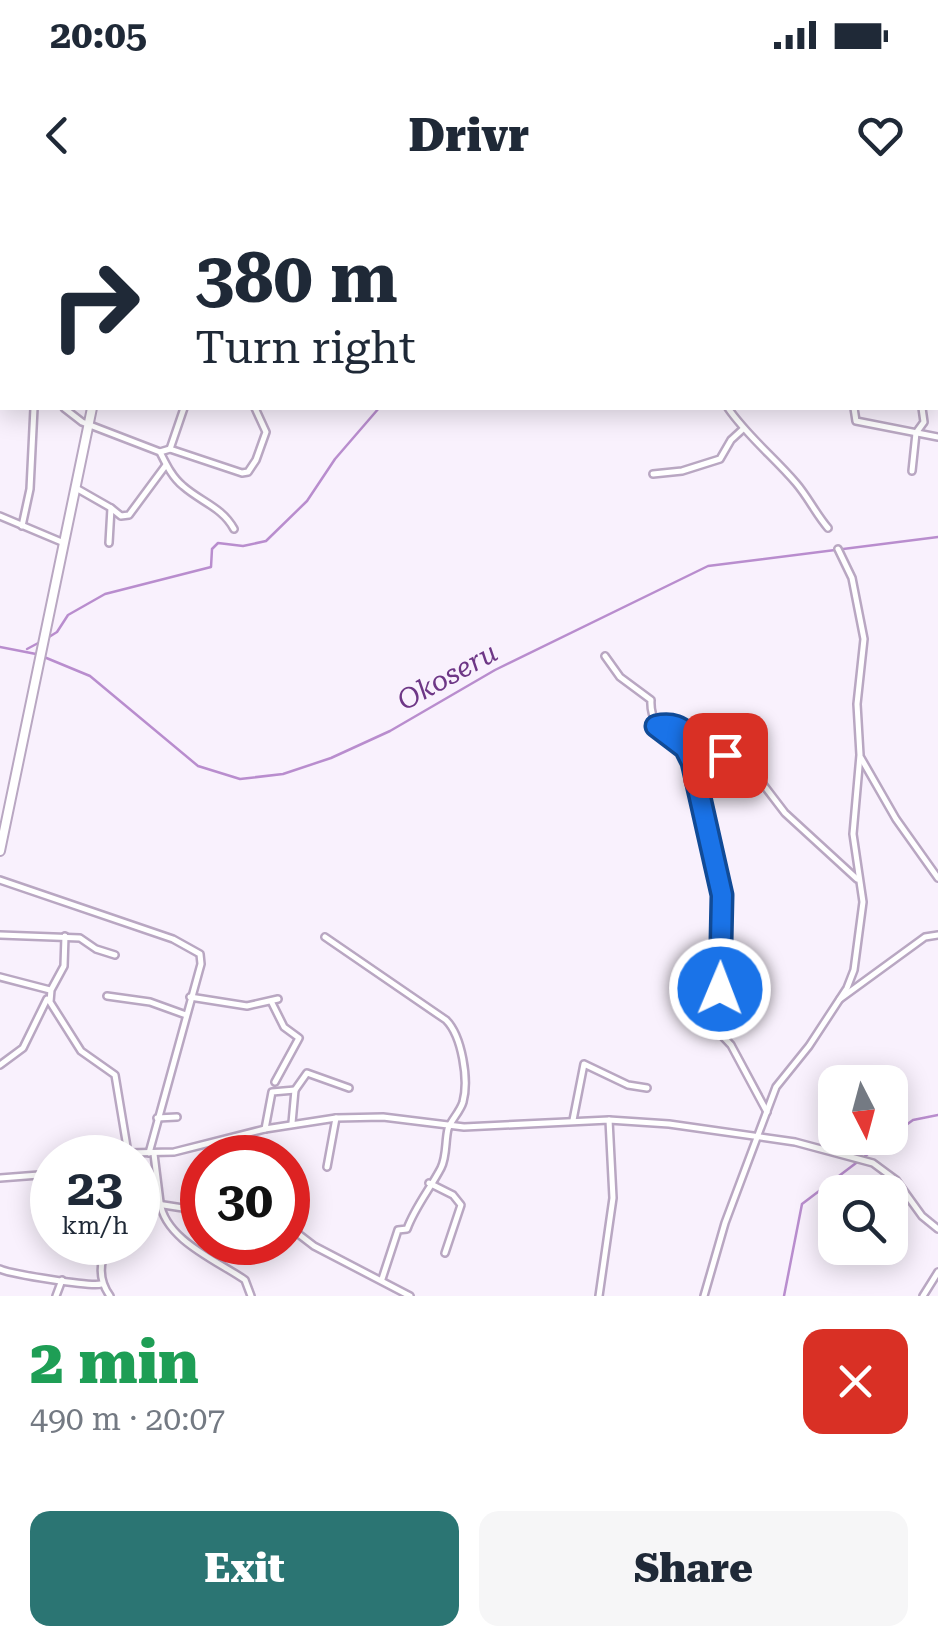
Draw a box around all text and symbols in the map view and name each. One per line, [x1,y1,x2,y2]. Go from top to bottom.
text: 20:05 [50,13,147,57]
icon: back [30,108,85,163]
icon: heart [853,108,908,163]
text: Drivr [409,109,529,162]
text: 380 m [195,237,398,319]
icon: right [30,240,160,370]
text: Turn right [195,321,416,374]
water label: Okoseru [392,636,503,717]
pin [683,713,768,798]
icon: arrive [698,728,753,783]
position arrow [668,937,772,1041]
north arrow [818,1065,908,1155]
map controls [818,1065,908,1265]
speed limit sign: 30 [180,1135,310,1265]
text: 23 [67,1159,123,1217]
button: search [818,1175,908,1265]
text: km/h [62,1211,128,1240]
text: 2 min [30,1327,199,1398]
button: close [803,1329,908,1434]
text: 490 m · 20:07 [30,1400,225,1438]
button: Exit [30,1511,459,1626]
button: Share [479,1511,908,1626]

